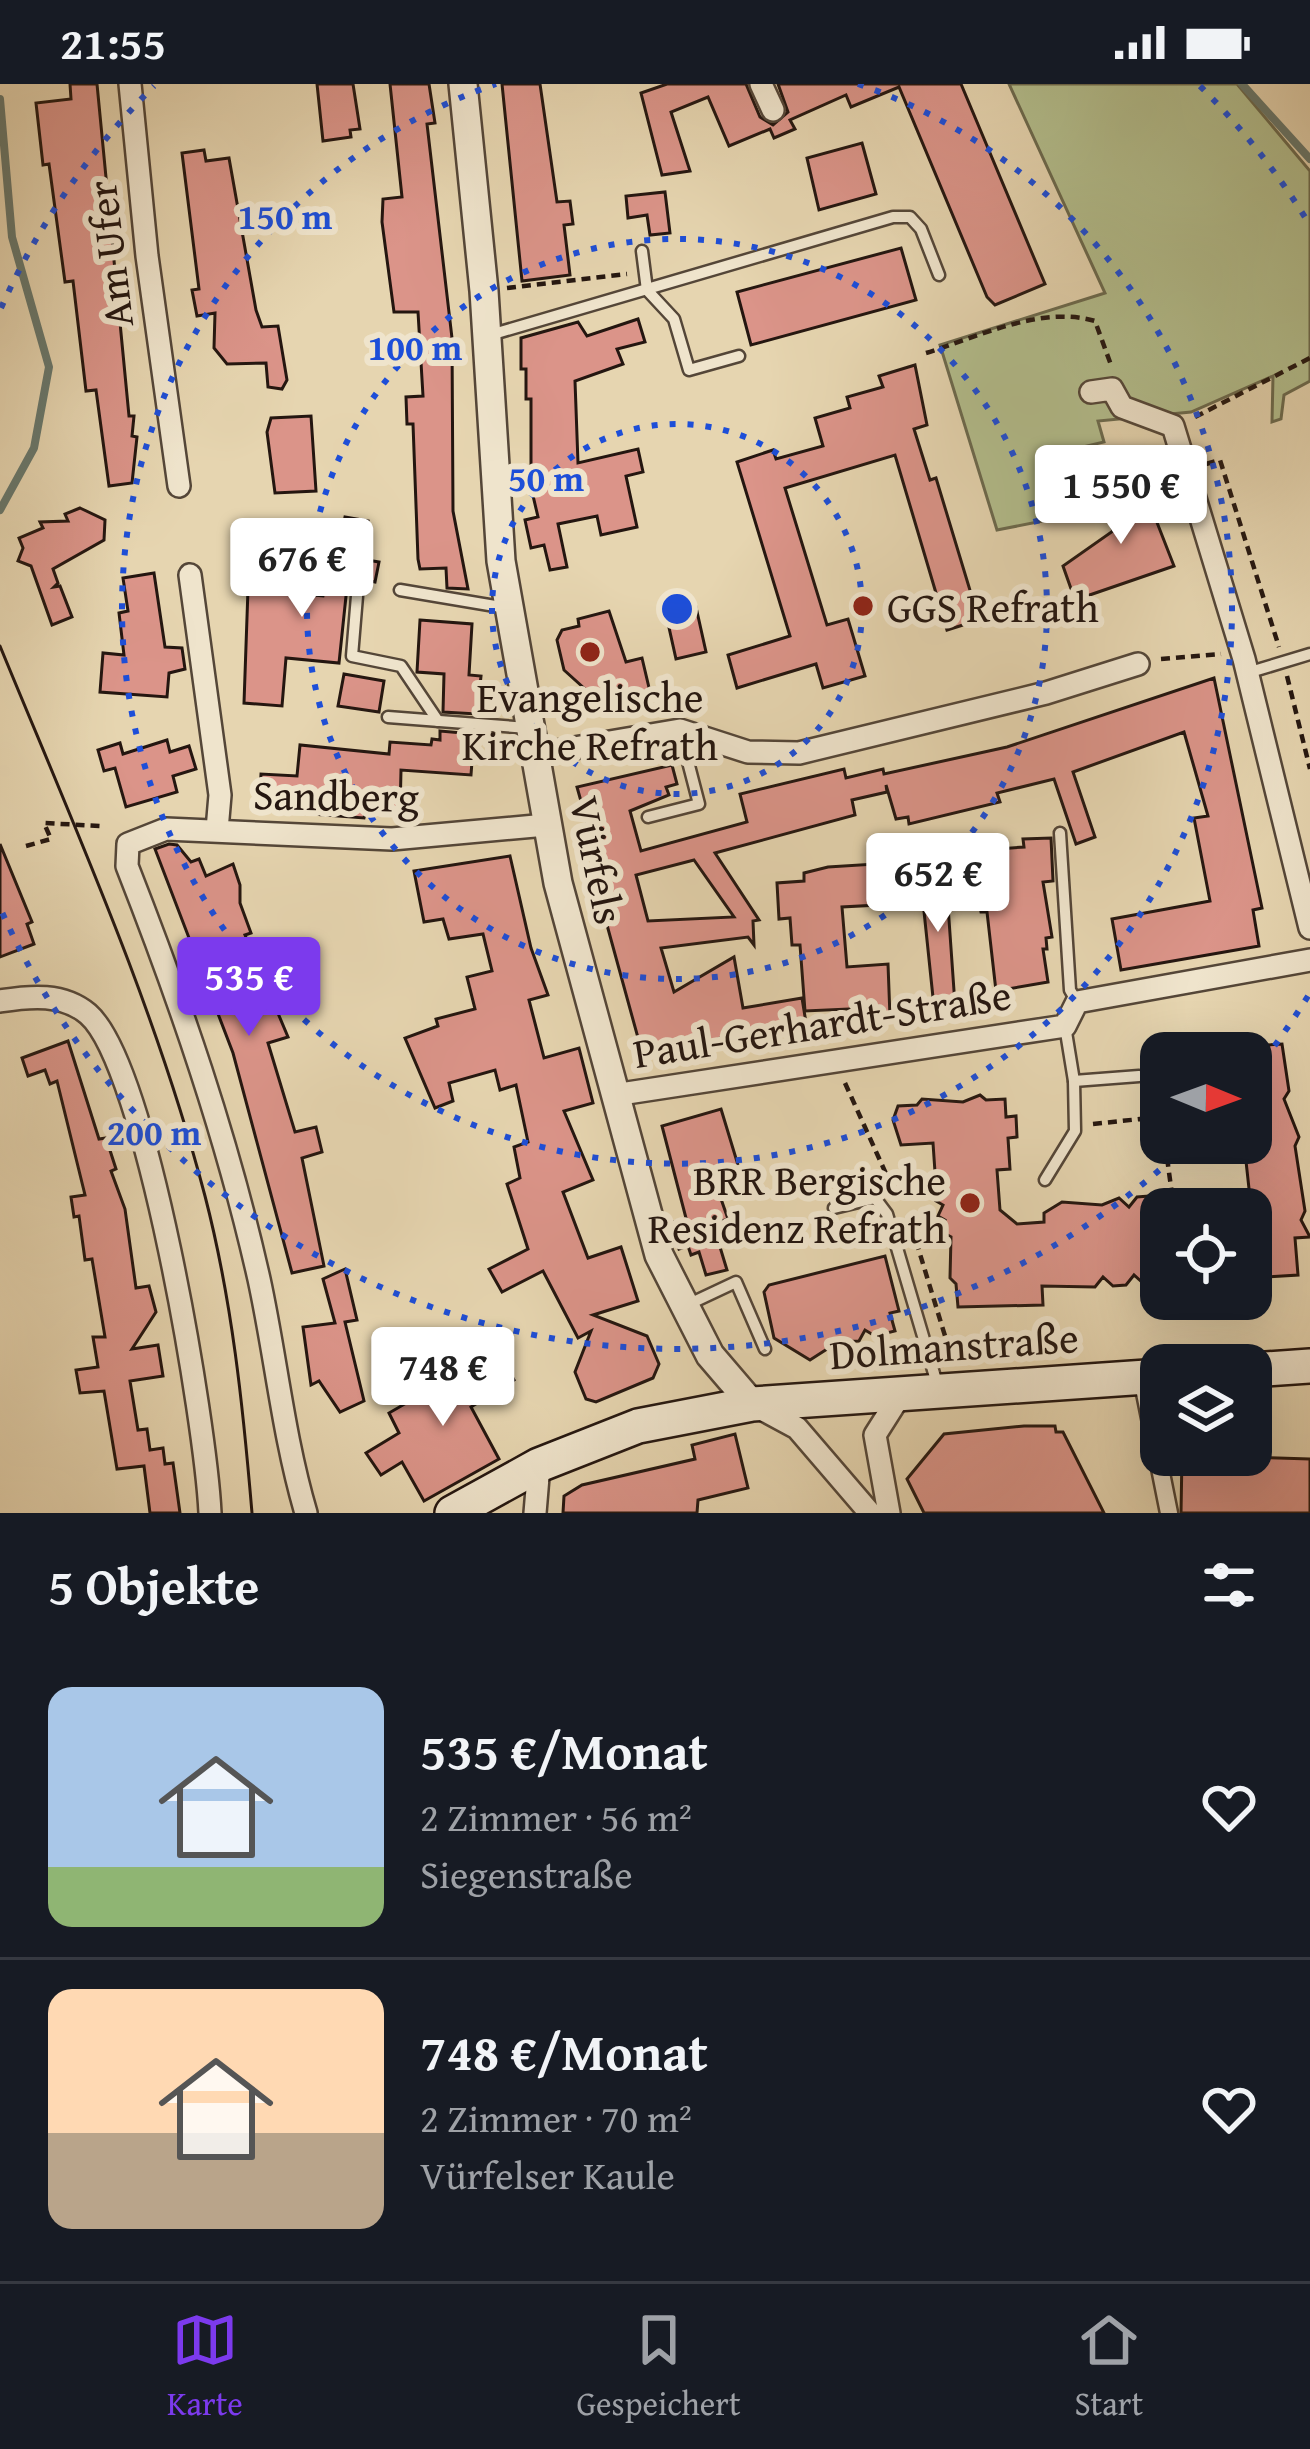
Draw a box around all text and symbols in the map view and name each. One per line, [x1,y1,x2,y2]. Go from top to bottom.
text: 21:55 [60,10,166,75]
street label: Am Ufer [70,177,148,331]
text: 150 m [238,189,333,242]
text: 100 m [368,320,463,373]
pin: 1 550 € [1010,445,1232,547]
text: 50 m [508,451,584,504]
text: 1 550 € [1062,455,1180,512]
pin: 676 € [218,518,386,620]
text: 676 € [257,528,347,585]
place label: GGS Refrath [887,576,1099,637]
centre of rings [656,588,698,630]
marker: GGS Refrath [850,593,876,619]
marker: Evangelische Kirche Refrath [577,639,603,665]
place label: Evangelische Kirche Refrath [462,666,719,775]
street label: Sandberg [252,763,420,827]
street label: Vürfels [555,790,641,930]
pin: 652 € [854,833,1022,935]
text: 652 € [893,843,983,900]
pin: 535 € [165,937,333,1039]
text: 535 € [204,947,294,1004]
street label: Paul-Gerhardt-Straße [629,963,1015,1083]
north arrow [1140,1032,1272,1164]
map controls [1140,1032,1272,1476]
text: 200 m [107,1105,202,1158]
place label: BRR Bergische Residenz Refrath [648,1149,946,1258]
button: locate [1140,1188,1272,1320]
marker: BRR Bergische Residenz Refrath [957,1190,983,1216]
street label: Dolmanstraße [828,1306,1080,1384]
pin: 748 € [359,1327,527,1429]
text: 748 € [398,1337,488,1394]
button: layers [1140,1344,1272,1476]
text: 5 Objekte [48,1548,259,1623]
icon: filters [1196,1552,1262,1618]
text: 535 €/Monat [420,1713,708,1788]
icon: home [144,1735,288,1879]
icon: heart [1196,1774,1262,1840]
text: 2 Zimmer · 56 m² [420,1788,692,1845]
text: Siegenstraße [420,1845,632,1902]
text: 748 €/Monat [420,2014,708,2089]
icon: home [144,2037,288,2181]
icon: heart [1196,2076,1262,2142]
text: 2 Zimmer · 70 m² [420,2089,692,2146]
text: Vürfelser Kaule [420,2146,675,2203]
tab: Karte [167,2307,243,2427]
tab: Gespeichert [577,2307,741,2427]
tab: Start [1074,2307,1143,2427]

